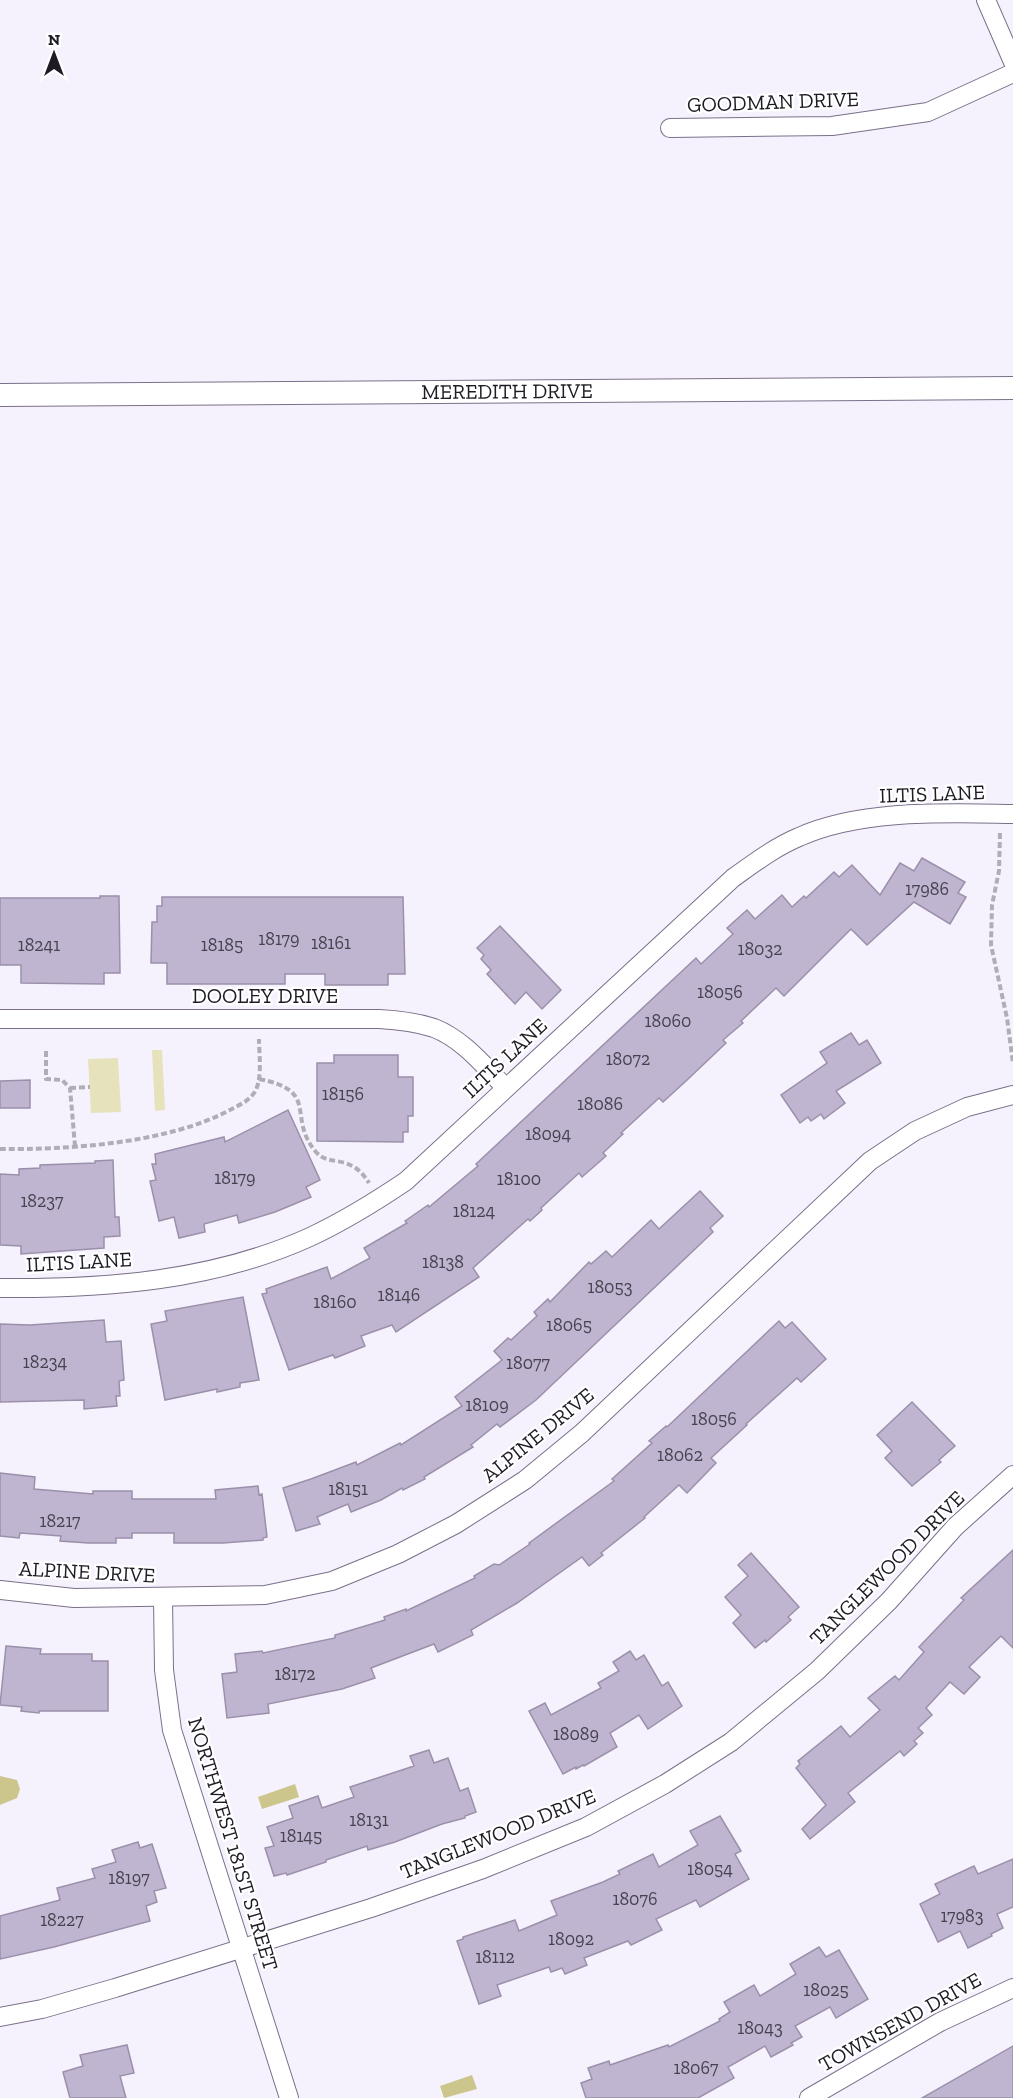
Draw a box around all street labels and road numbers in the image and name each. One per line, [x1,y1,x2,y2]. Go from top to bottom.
street label: GOODMAN DRIVE [687,86,859,117]
street label: MEREDITH DRIVE [421,378,593,404]
street label: ILTIS LANE [879,779,985,808]
street label: DOOLEY DRIVE [192,983,338,1008]
street label: ILTIS LANE [457,1012,552,1103]
street label: ILTIS LANE [26,1246,132,1277]
street label: ALPINE DRIVE [477,1382,599,1487]
street label: TANGLEWOOD DRIVE [804,1485,969,1650]
street label: ALPINE DRIVE [18,1555,156,1588]
street label: NORTHWEST 181ST STREET [183,1714,284,1974]
street label: TANGLEWOOD DRIVE [397,1783,599,1884]
street label: TOWNSEND DRIVE [814,1967,985,2077]

